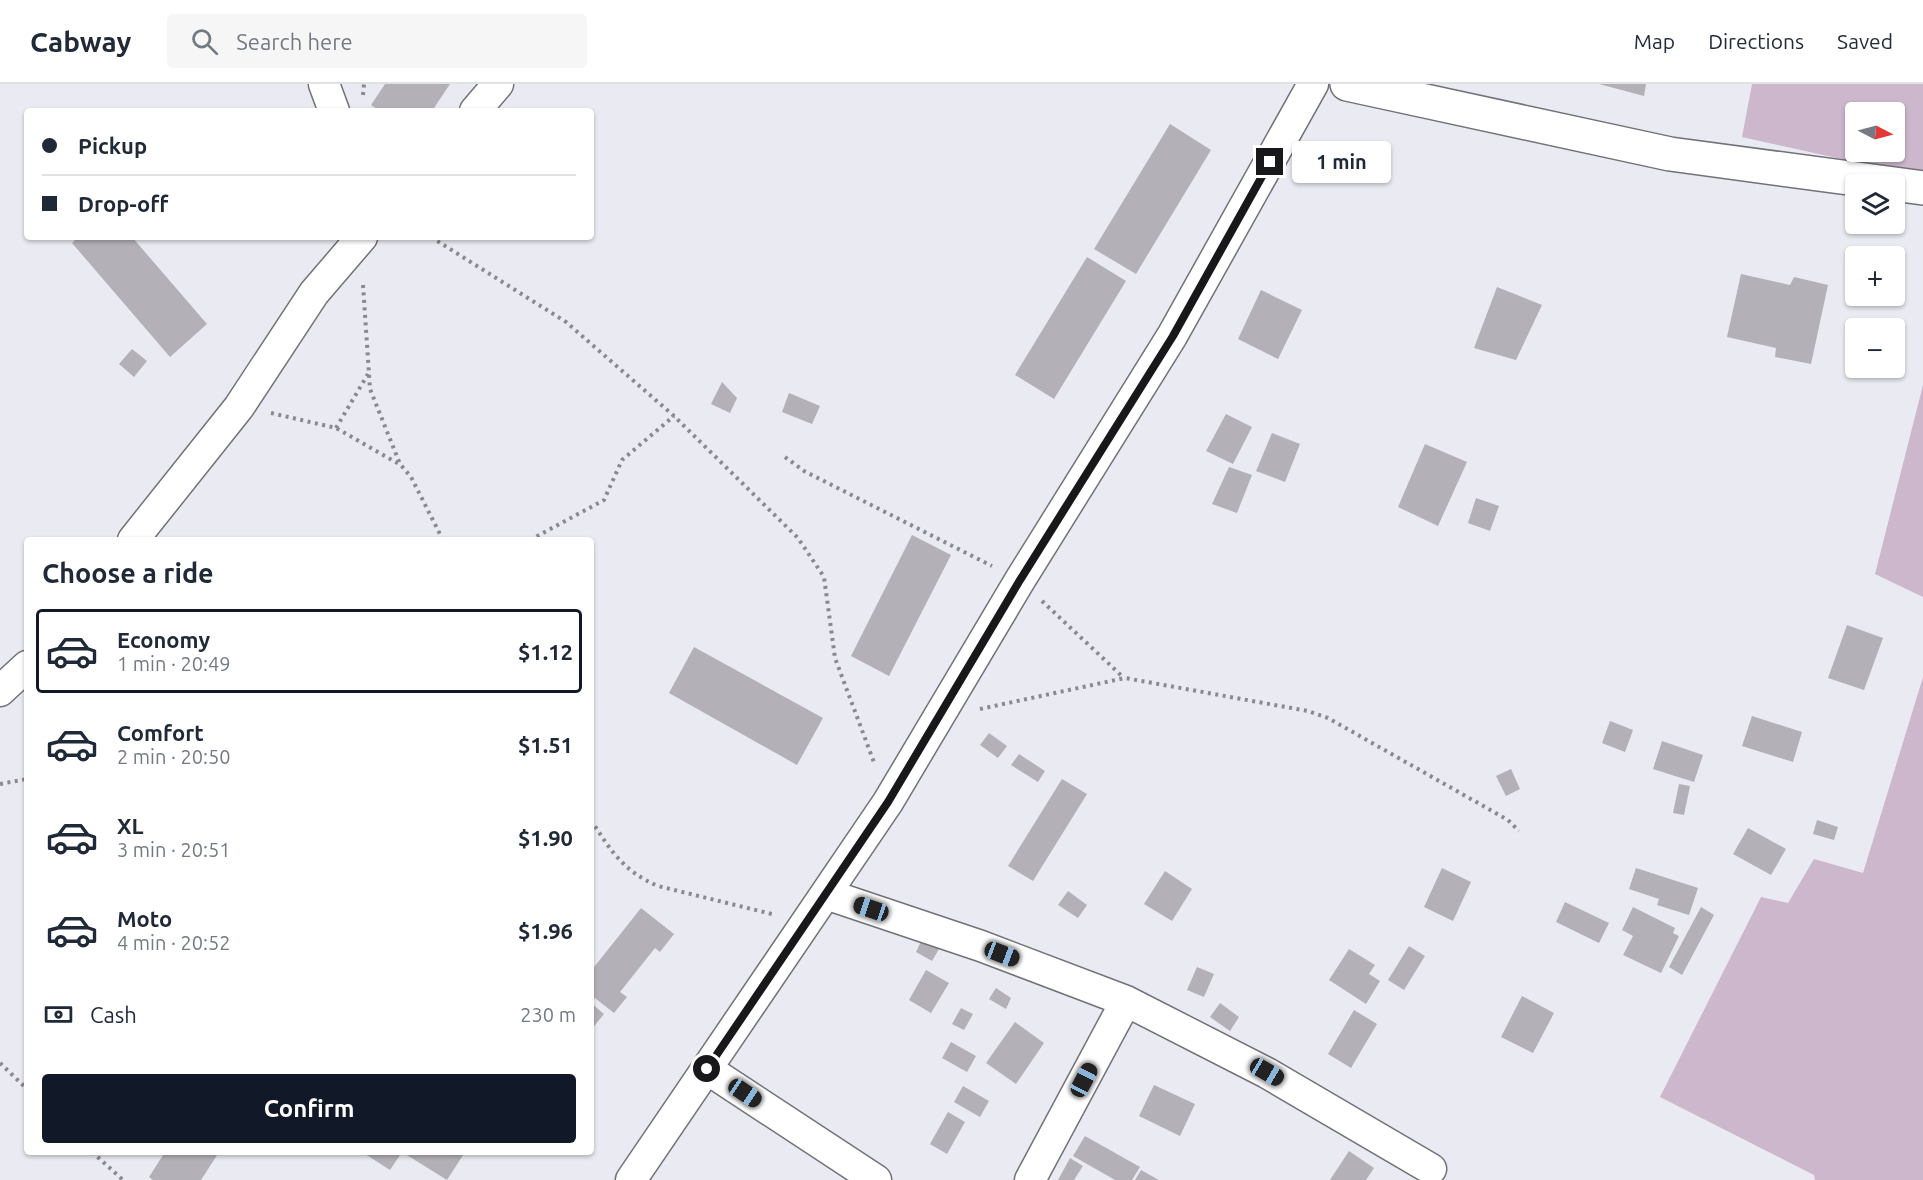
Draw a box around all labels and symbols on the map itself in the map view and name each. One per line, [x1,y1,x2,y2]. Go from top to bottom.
north arrow [1845,102,1905,162]
callout: 1 min [1291,141,1390,183]
route end [1256,148,1283,175]
car [851,895,891,923]
car [982,939,1022,969]
route start [693,1055,720,1082]
car [1247,1055,1287,1089]
car [1068,1060,1100,1100]
car [725,1075,765,1111]

